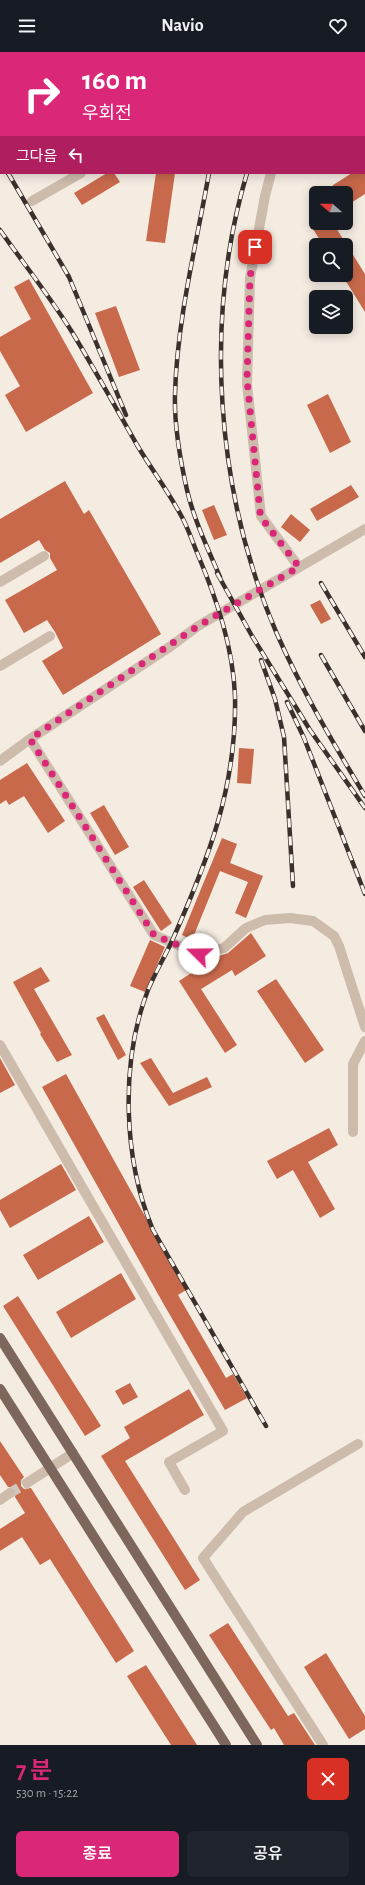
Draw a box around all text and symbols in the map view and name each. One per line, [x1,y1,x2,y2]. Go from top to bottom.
icon: menu [16,15,38,37]
icon: heart [327,15,349,37]
text: Navio [161,17,204,35]
text: 160 m [82,67,147,95]
icon: right [16,68,68,120]
text: 우회전 [82,105,132,123]
icon: left [65,144,87,166]
text: 그다음 [16,149,57,164]
north arrow [309,186,353,230]
map controls [309,186,353,334]
pin [238,230,272,264]
icon: arrive [244,236,266,258]
button: search [309,238,353,282]
button: layers [309,290,353,334]
position arrow [178,933,220,975]
button: close [307,1758,349,1800]
text: 7 분 [16,1759,52,1783]
text: 530 m · 15:22 [16,1787,78,1800]
button: 종료 [16,1831,179,1877]
button: 공유 [187,1831,349,1877]

